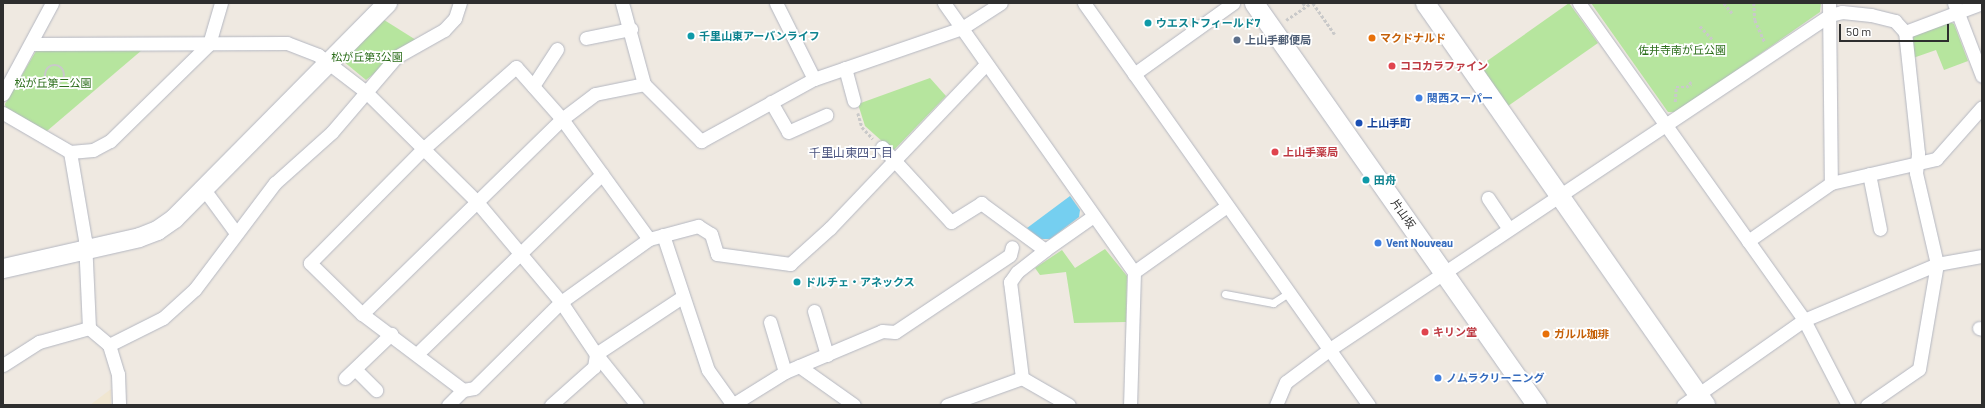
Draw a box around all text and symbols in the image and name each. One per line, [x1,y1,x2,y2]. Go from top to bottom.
place label: ウエストフィールド7 [1156,16,1260,30]
scale bar [1841,16,1951,42]
marker: ウエストフィールド7 [1143,18,1153,28]
text: 50 m [1846,24,1871,38]
place label: 千里山東アーバンライフ [699,29,819,43]
marker: 千里山東アーバンライフ [686,31,696,41]
place label: マクドナルド [1380,31,1446,45]
place label: 上山手郵便局 [1245,33,1311,47]
marker: マクドナルド [1367,33,1377,43]
marker: 上山手郵便局 [1232,35,1242,45]
park label: 佐井寺南が丘公園 [1638,43,1726,57]
park label: 松が丘第3公園 [331,50,403,64]
place label: ココカラファイン [1400,59,1488,73]
marker: ココカラファイン [1387,61,1397,71]
park label: 松が丘第二公園 [15,76,91,90]
place label: 関西スーパー [1427,91,1493,105]
marker: 関西スーパー [1414,93,1424,103]
place label: 上山手町 [1367,116,1411,130]
marker: 上山手町 [1354,118,1364,128]
place label: 上山手薬局 [1283,145,1338,159]
district label: 千里山東四丁目 [809,146,893,160]
marker: 上山手薬局 [1270,147,1280,157]
place label: 田舟 [1374,173,1396,187]
marker: 田舟 [1361,175,1371,185]
street label: 片山坂 [1388,197,1418,231]
place label: Vent Nouveau [1386,236,1453,250]
marker: Vent Nouveau [1373,238,1383,248]
place label: ドルチェ・アネックス [805,275,915,289]
marker: ドルチェ・アネックス [792,277,802,287]
place label: キリン堂 [1433,325,1477,339]
marker: キリン堂 [1420,327,1430,337]
place label: ガルル珈琲 [1554,327,1609,341]
marker: ガルル珈琲 [1541,329,1551,339]
place label: ノムラクリーニング [1446,371,1545,385]
marker: ノムラクリーニング [1433,373,1443,383]

